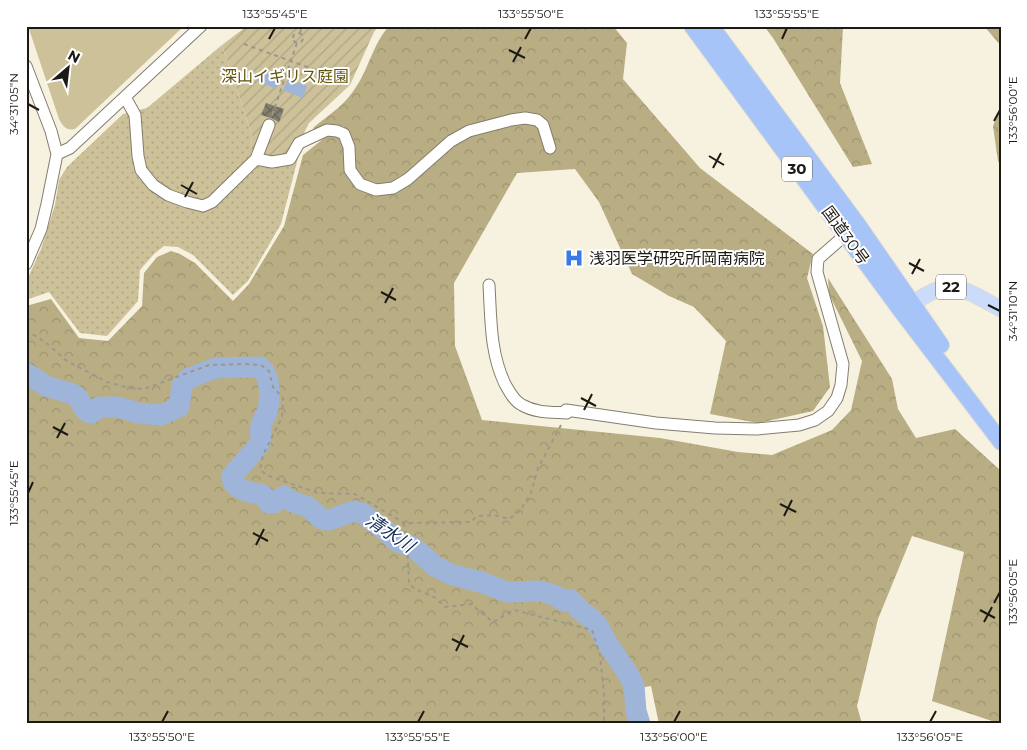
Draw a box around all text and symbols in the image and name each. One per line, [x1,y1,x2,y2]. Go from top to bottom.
text: 133°55'45"E [242,6,308,21]
text: 133°55'50"E [498,6,564,21]
text: 133°55'55"E [755,6,819,21]
north arrow [42,42,92,92]
text: N [65,46,83,67]
park label: 深山イギリス庭園 [221,67,349,86]
text: 34°31'05"N [6,73,21,135]
text: 133°56'00"E [1005,76,1020,144]
road number: 30 [782,156,812,182]
street label: 国道30号 [818,202,873,268]
hospital icon: 浅羽医学研究所岡南病院 [563,247,585,269]
place label: 浅羽医学研究所岡南病院 [589,249,765,268]
road number: 22 [936,274,966,300]
text: 34°31'10"N [1005,281,1020,341]
text: 133°55'45"E [6,460,21,526]
water label: 清水川 [361,509,420,558]
text: 133°56'05"E [1005,559,1020,625]
text: 133°55'50"E [129,729,195,744]
text: 133°55'55"E [386,729,450,744]
text: 133°56'00"E [640,729,708,744]
text: 133°56'05"E [897,729,963,744]

